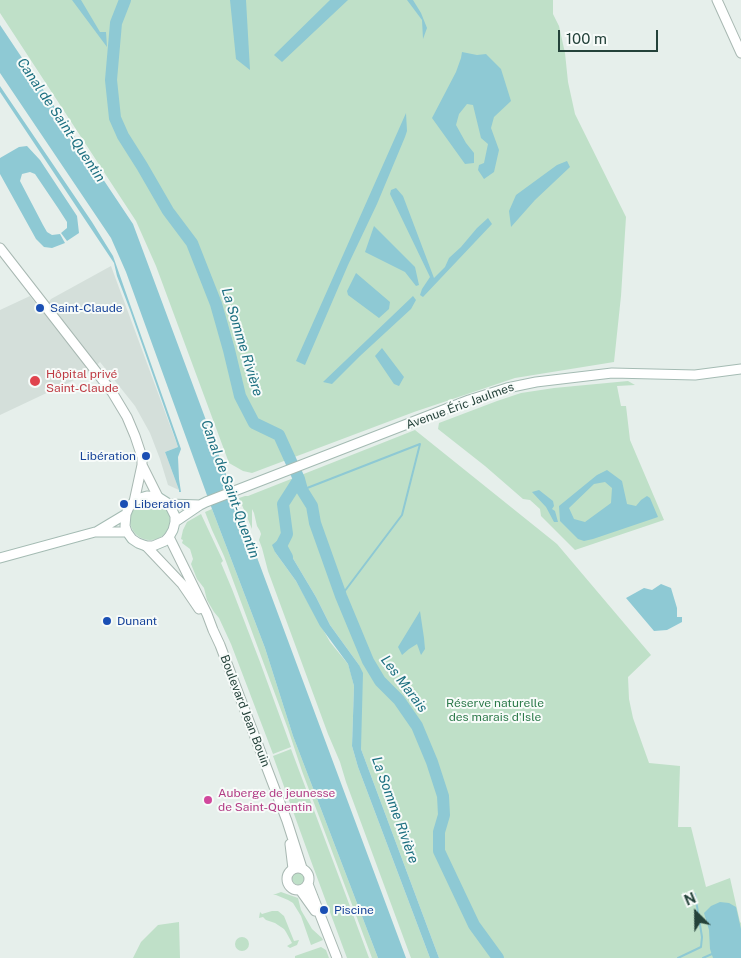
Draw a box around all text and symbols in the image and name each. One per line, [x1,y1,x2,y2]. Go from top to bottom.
scale bar [561,20,661,52]
text: 100 m [566,30,607,47]
water label: Canal de Saint-Quentin [13,55,109,185]
water label: La Somme Rivière [218,286,266,398]
place label: Saint-Claude [50,301,123,315]
marker: Saint-Claude [34,302,46,314]
place label: Hôpital privé Saint-Claude [46,367,119,395]
marker: Hôpital privé Saint-Claude [28,374,42,388]
street label: Avenue Éric Jaulmes [404,380,516,432]
water label: Canal de Saint-Quentin [197,418,263,560]
place label: Libération [80,449,136,463]
marker: Libération [140,450,152,462]
place label: Liberation [134,497,190,511]
marker: Liberation [118,498,130,510]
place label: Dunant [117,614,157,628]
marker: Dunant [101,615,113,627]
water label: Les Marais [377,652,431,716]
street label: Boulevard Jean Bouin [217,653,273,769]
park label: Réserve naturelle des marais d'Isle [446,696,544,724]
water label: La Somme Rivière [368,754,422,866]
place label: Auberge de jeunesse de Saint-Quentin [218,786,335,814]
marker: Auberge de jeunesse de Saint-Quentin [202,794,214,806]
north arrow [671,888,721,938]
text: N [682,890,698,909]
place label: Piscine [334,903,374,917]
marker: Piscine [318,904,330,916]

